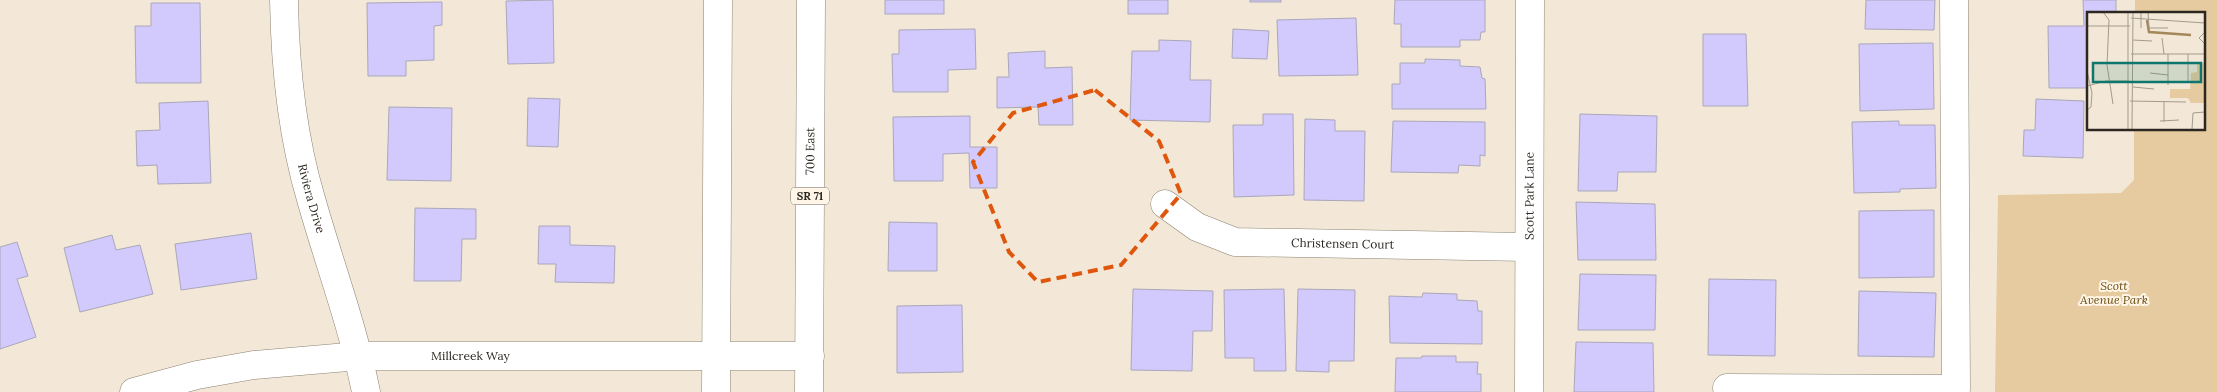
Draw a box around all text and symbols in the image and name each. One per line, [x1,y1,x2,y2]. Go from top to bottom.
inset map [2087,12,2204,130]
street label: 700 East [802,127,817,175]
street label: Scott Park Lane [1521,151,1537,240]
street label: Riviera Drive [295,162,329,235]
road number: SR 71 [791,188,829,205]
street label: Christensen Court [1291,235,1395,252]
park label: Scott Avenue Park [2079,278,2148,307]
street label: Millcreek Way [431,348,511,363]

